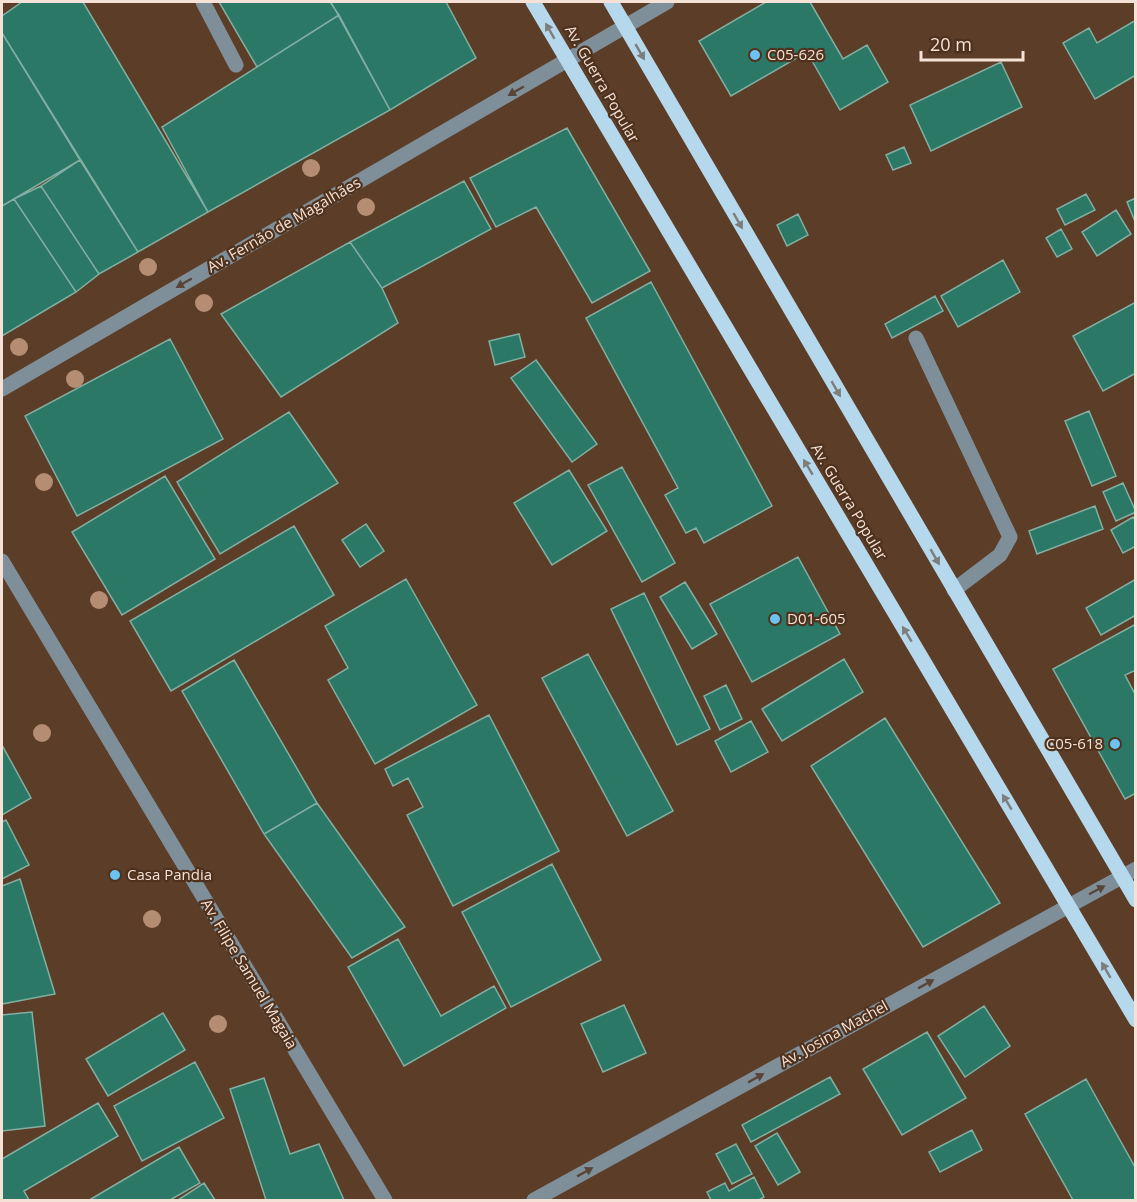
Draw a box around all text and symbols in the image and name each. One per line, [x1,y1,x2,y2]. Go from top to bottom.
street label: Av. Guerra Popular [561,21,645,146]
one-way arrow [545,23,555,40]
scale bar [921,24,1023,62]
text: 20 m [930,32,972,56]
one-way arrow [634,44,645,60]
place label: C05-626 [767,44,824,64]
marker: C05-626 [748,48,762,62]
one-way arrow [508,85,524,96]
street label: Av. Fernão de Magalhães [203,172,364,276]
one-way arrow [733,213,743,230]
one-way arrow [175,278,192,288]
one-way arrow [831,381,842,397]
street label: Av. Guerra Popular [807,440,893,563]
one-way arrow [802,459,813,475]
one-way arrow [929,549,940,565]
place label: D01-605 [787,608,846,628]
marker: D01-605 [768,612,782,626]
one-way arrow [902,625,912,642]
place label: C05-618 [1046,733,1103,753]
marker: C05-618 [1108,737,1122,751]
one-way arrow [1001,794,1012,810]
place label: Casa Pandia [127,864,212,884]
marker: Casa Pandia [108,868,122,882]
one-way arrow [1089,885,1106,895]
street label: Av. Filipe Samuel Magaia [197,895,303,1052]
one-way arrow [1101,961,1111,978]
one-way arrow [918,979,935,989]
street label: Av. Josina Machel [776,995,891,1071]
one-way arrow [748,1073,765,1083]
one-way arrow [577,1167,594,1177]

